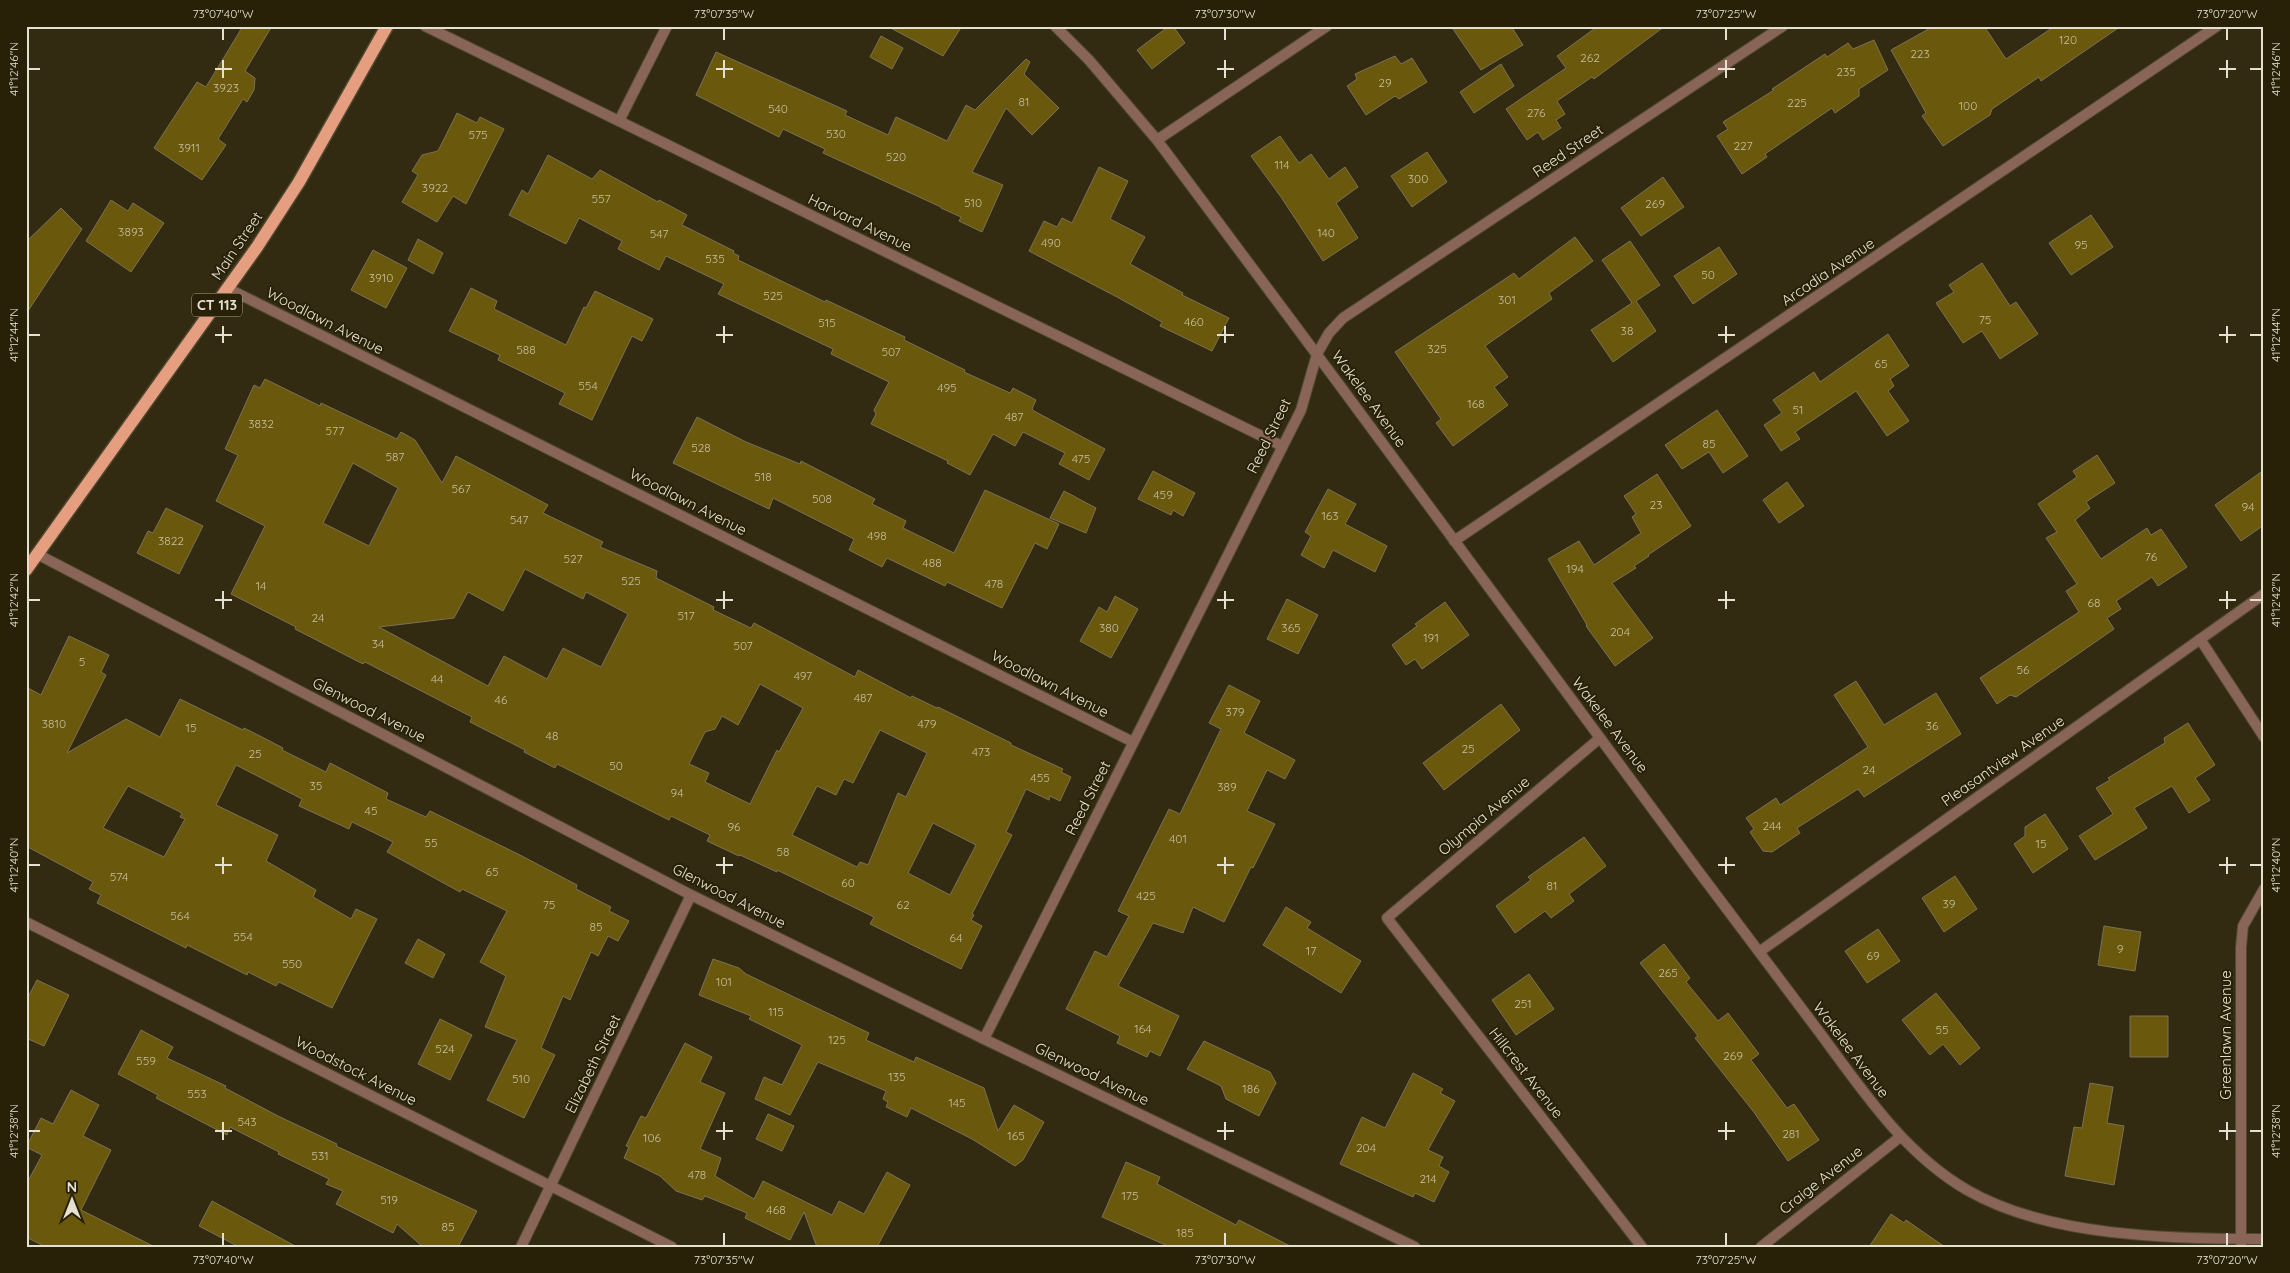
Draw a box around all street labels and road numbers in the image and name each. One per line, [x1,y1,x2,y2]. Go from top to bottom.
street label: Reed Street [1529,120,1607,181]
street label: Harvard Avenue [805,189,915,256]
street label: Main Street [207,208,266,284]
street label: Arcadia Avenue [1777,233,1878,310]
street label: Woodlawn Avenue [263,283,387,358]
road number: CT 113 [192,294,242,316]
street label: Wakelee Avenue [1328,346,1411,451]
street label: Reed Street [1242,395,1295,476]
street label: Woodlawn Avenue [626,464,750,539]
street label: Woodlawn Avenue [988,646,1112,721]
street label: Glenwood Avenue [309,673,429,746]
street label: Wakelee Avenue [1568,673,1653,776]
street label: Pleasantview Avenue [1937,711,2068,810]
street label: Reed Street [1061,757,1114,838]
street label: Olympia Avenue [1434,772,1533,859]
street label: Glenwood Avenue [669,859,789,932]
street label: Greenlawn Avenue [2216,970,2235,1100]
street label: Wakelee Avenue [1809,998,1894,1101]
street label: Elizabeth Street [560,1011,625,1116]
street label: Hillcrest Avenue [1485,1024,1568,1122]
street label: Woodstock Avenue [292,1032,420,1109]
street label: Glenwood Avenue [1032,1038,1152,1109]
street label: Craige Avenue [1775,1141,1866,1218]

